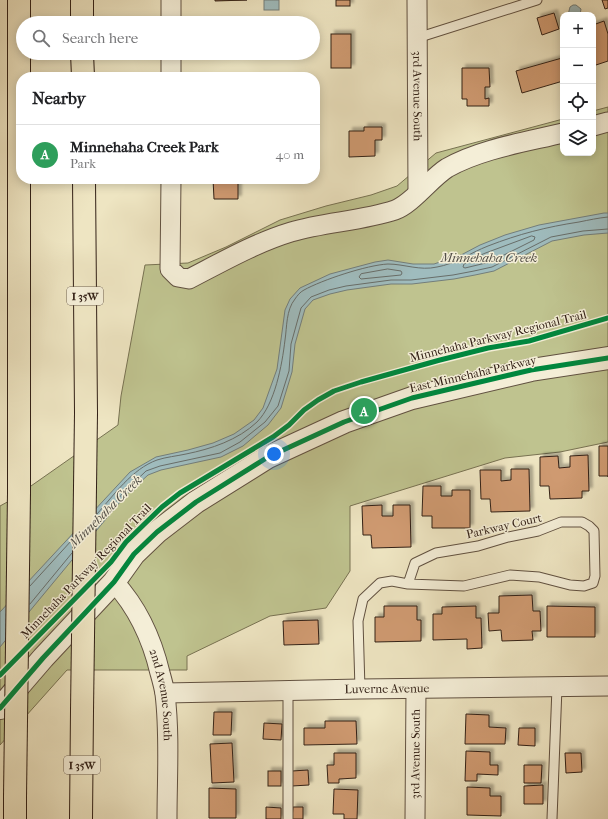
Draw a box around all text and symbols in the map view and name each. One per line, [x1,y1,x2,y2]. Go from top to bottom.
map controls [560,12,596,156]
button: + [560,12,596,48]
search box [16,16,320,60]
icon: search [30,27,52,49]
text: Search here [62,29,138,47]
button: − [560,48,596,84]
street label: 3rd Avenue South [410,51,425,141]
button: locate [560,84,596,120]
text: Nearby [32,88,86,108]
button: layers [560,120,596,156]
text: Minnehaha Creek Park [70,138,219,156]
text: A [41,147,49,162]
text: 40 m [276,147,304,162]
text: Park [70,156,96,171]
water label: Minnehaha Creek [440,250,537,265]
road number: I 35W [67,287,103,305]
street label: Minnehaha Parkway Regional Trail [408,307,589,365]
street label: East Minnehaha Parkway [408,352,539,395]
pin: A [351,396,377,426]
your location [264,444,284,464]
water label: Minnehaha Creek [65,472,145,552]
street label: Minnehaha Parkway Regional Trail [18,500,155,641]
street label: Parkway Court [465,510,544,542]
street label: 2nd Avenue South [147,647,175,741]
street label: Luverne Avenue [344,681,430,696]
street label: 3rd Avenue South [408,709,423,799]
road number: I 35W [64,756,100,774]

